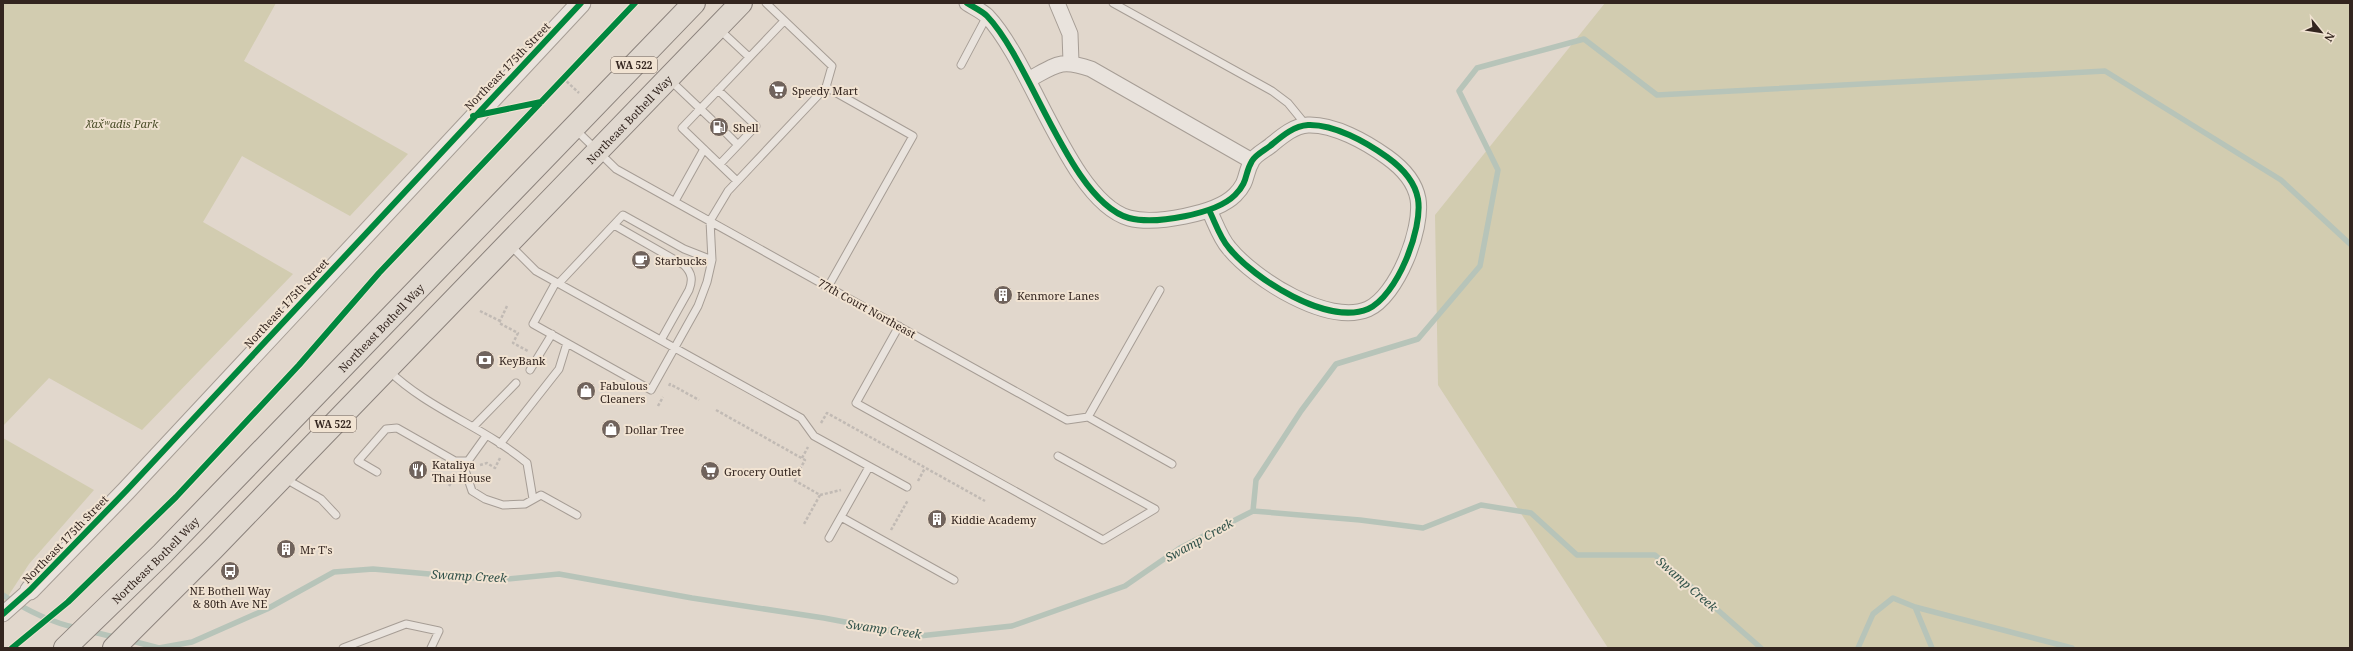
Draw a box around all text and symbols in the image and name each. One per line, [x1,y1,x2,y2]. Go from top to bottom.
north arrow [2301,12,2341,52]
street label: Northeast 175th Street [461,18,553,113]
text: N [2321,30,2339,45]
road number: WA 522 [611,57,657,73]
street label: Northeast Bothell Way [582,71,676,167]
supermarket icon: Speedy Mart [767,79,789,101]
place label: Speedy Mart [792,83,858,98]
park label: ƛ̕ax̌ʷadis Park [85,116,159,131]
fuel station icon: Shell [708,116,730,138]
place label: Shell [733,120,759,135]
cafe icon: Starbucks [630,249,652,271]
place label: Starbucks [655,253,707,268]
street label: Northeast 175th Street [240,255,332,351]
street label: 77th Court Northeast [815,275,919,341]
street label: Northeast Bothell Way [334,279,428,375]
building icon: Kenmore Lanes [992,284,1014,306]
place label: Kenmore Lanes [1017,288,1099,303]
bank icon: KeyBank [474,349,496,371]
place label: KeyBank [499,353,546,368]
place label: Fabulous Cleaners [600,378,648,406]
shop icon: Fabulous Cleaners [575,380,597,402]
road number: WA 522 [310,416,356,432]
shop icon: Dollar Tree [600,418,622,440]
place label: Dollar Tree [625,422,684,437]
place label: Kataliya Thai House [432,457,491,485]
restaurant icon: Kataliya Thai House [407,459,429,481]
supermarket icon: Grocery Outlet [699,460,721,482]
place label: Grocery Outlet [724,464,801,479]
street label: Northeast 175th Street [19,491,111,586]
building icon: Kiddie Academy [926,508,948,530]
street label: Northeast Bothell Way [108,512,202,607]
place label: Kiddie Academy [951,512,1037,527]
water label: Swamp Creek [1162,514,1237,566]
building icon: Mr T's [275,538,297,560]
place label: Mr T's [300,542,333,557]
water label: Swamp Creek [1653,553,1722,616]
bus stop icon: NE Bothell Way & 80th Ave NE [219,560,241,582]
water label: Swamp Creek [431,566,508,587]
place label: NE Bothell Way & 80th Ave NE [189,583,271,611]
water label: Swamp Creek [845,615,924,643]

